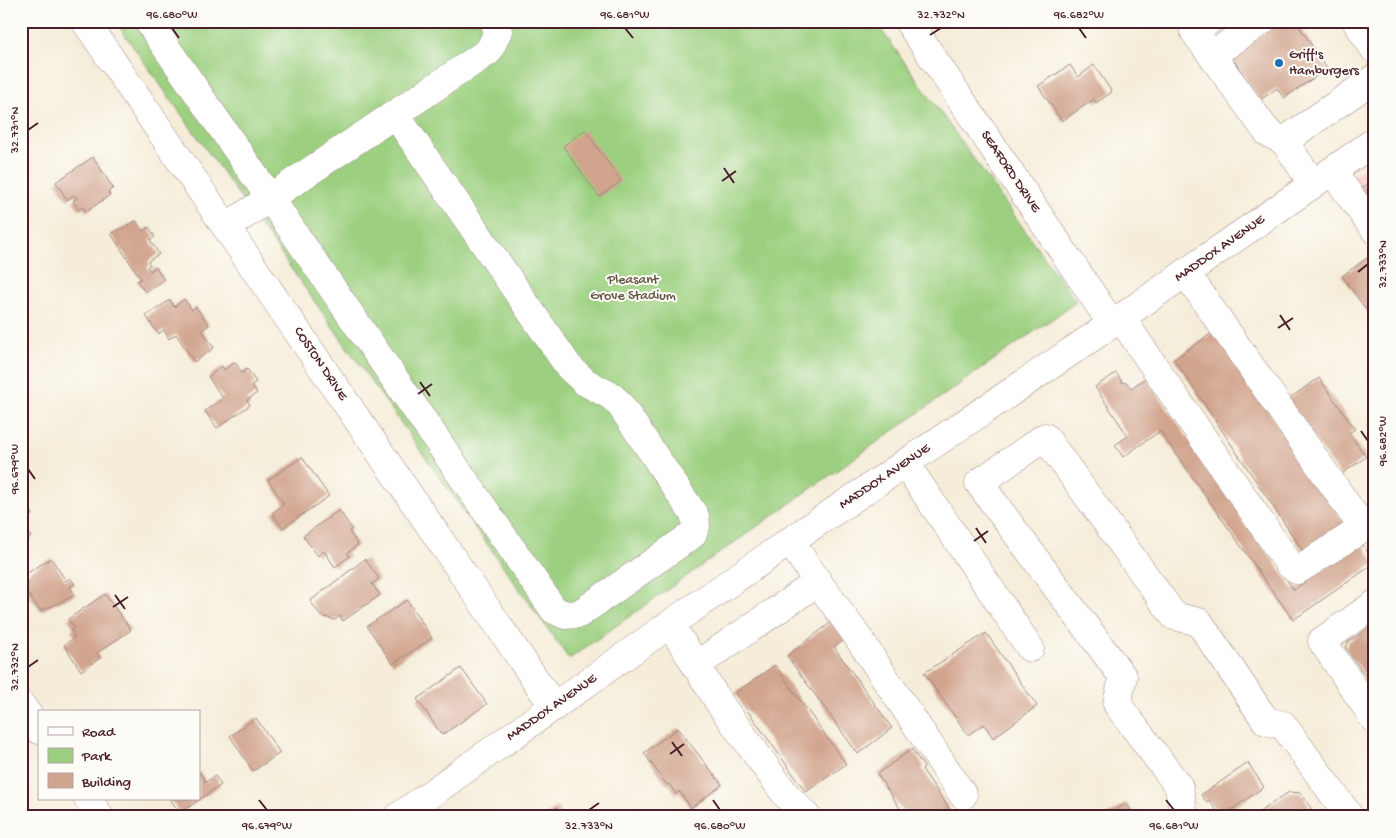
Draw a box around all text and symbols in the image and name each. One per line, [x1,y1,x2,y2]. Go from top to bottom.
text: 96.680°W [146,9,197,23]
text: 96.681°W [600,9,649,23]
text: 32.732°N [916,9,965,23]
text: 96.682°W [1053,9,1104,23]
place label: Griff's Hamburgers [1289,47,1360,80]
marker: Griff's Hamburgers [1273,57,1285,69]
text: 32.731°N [9,107,23,154]
street label: SEAFORD DRIVE [976,128,1044,217]
street label: MADDOX AVENUE [1172,211,1269,286]
text: 32.733°N [1377,240,1391,289]
park label: Pleasant Grove Stadium [590,272,676,305]
street label: COSTON DRIVE [289,324,352,405]
text: 96.682°W [1377,416,1391,467]
street label: MADDOX AVENUE [836,440,935,514]
text: 96.679°W [9,444,23,495]
text: 32.732°N [9,643,23,692]
street label: MADDOX AVENUE [504,670,601,745]
legend [38,710,200,800]
text: Road [82,724,116,742]
text: Park [81,748,112,766]
text: Building [81,774,131,792]
text: 96.679°W [241,820,292,834]
text: 32.733°N [564,820,613,834]
text: 96.680°W [694,820,745,834]
text: 96.681°W [1149,820,1198,834]

